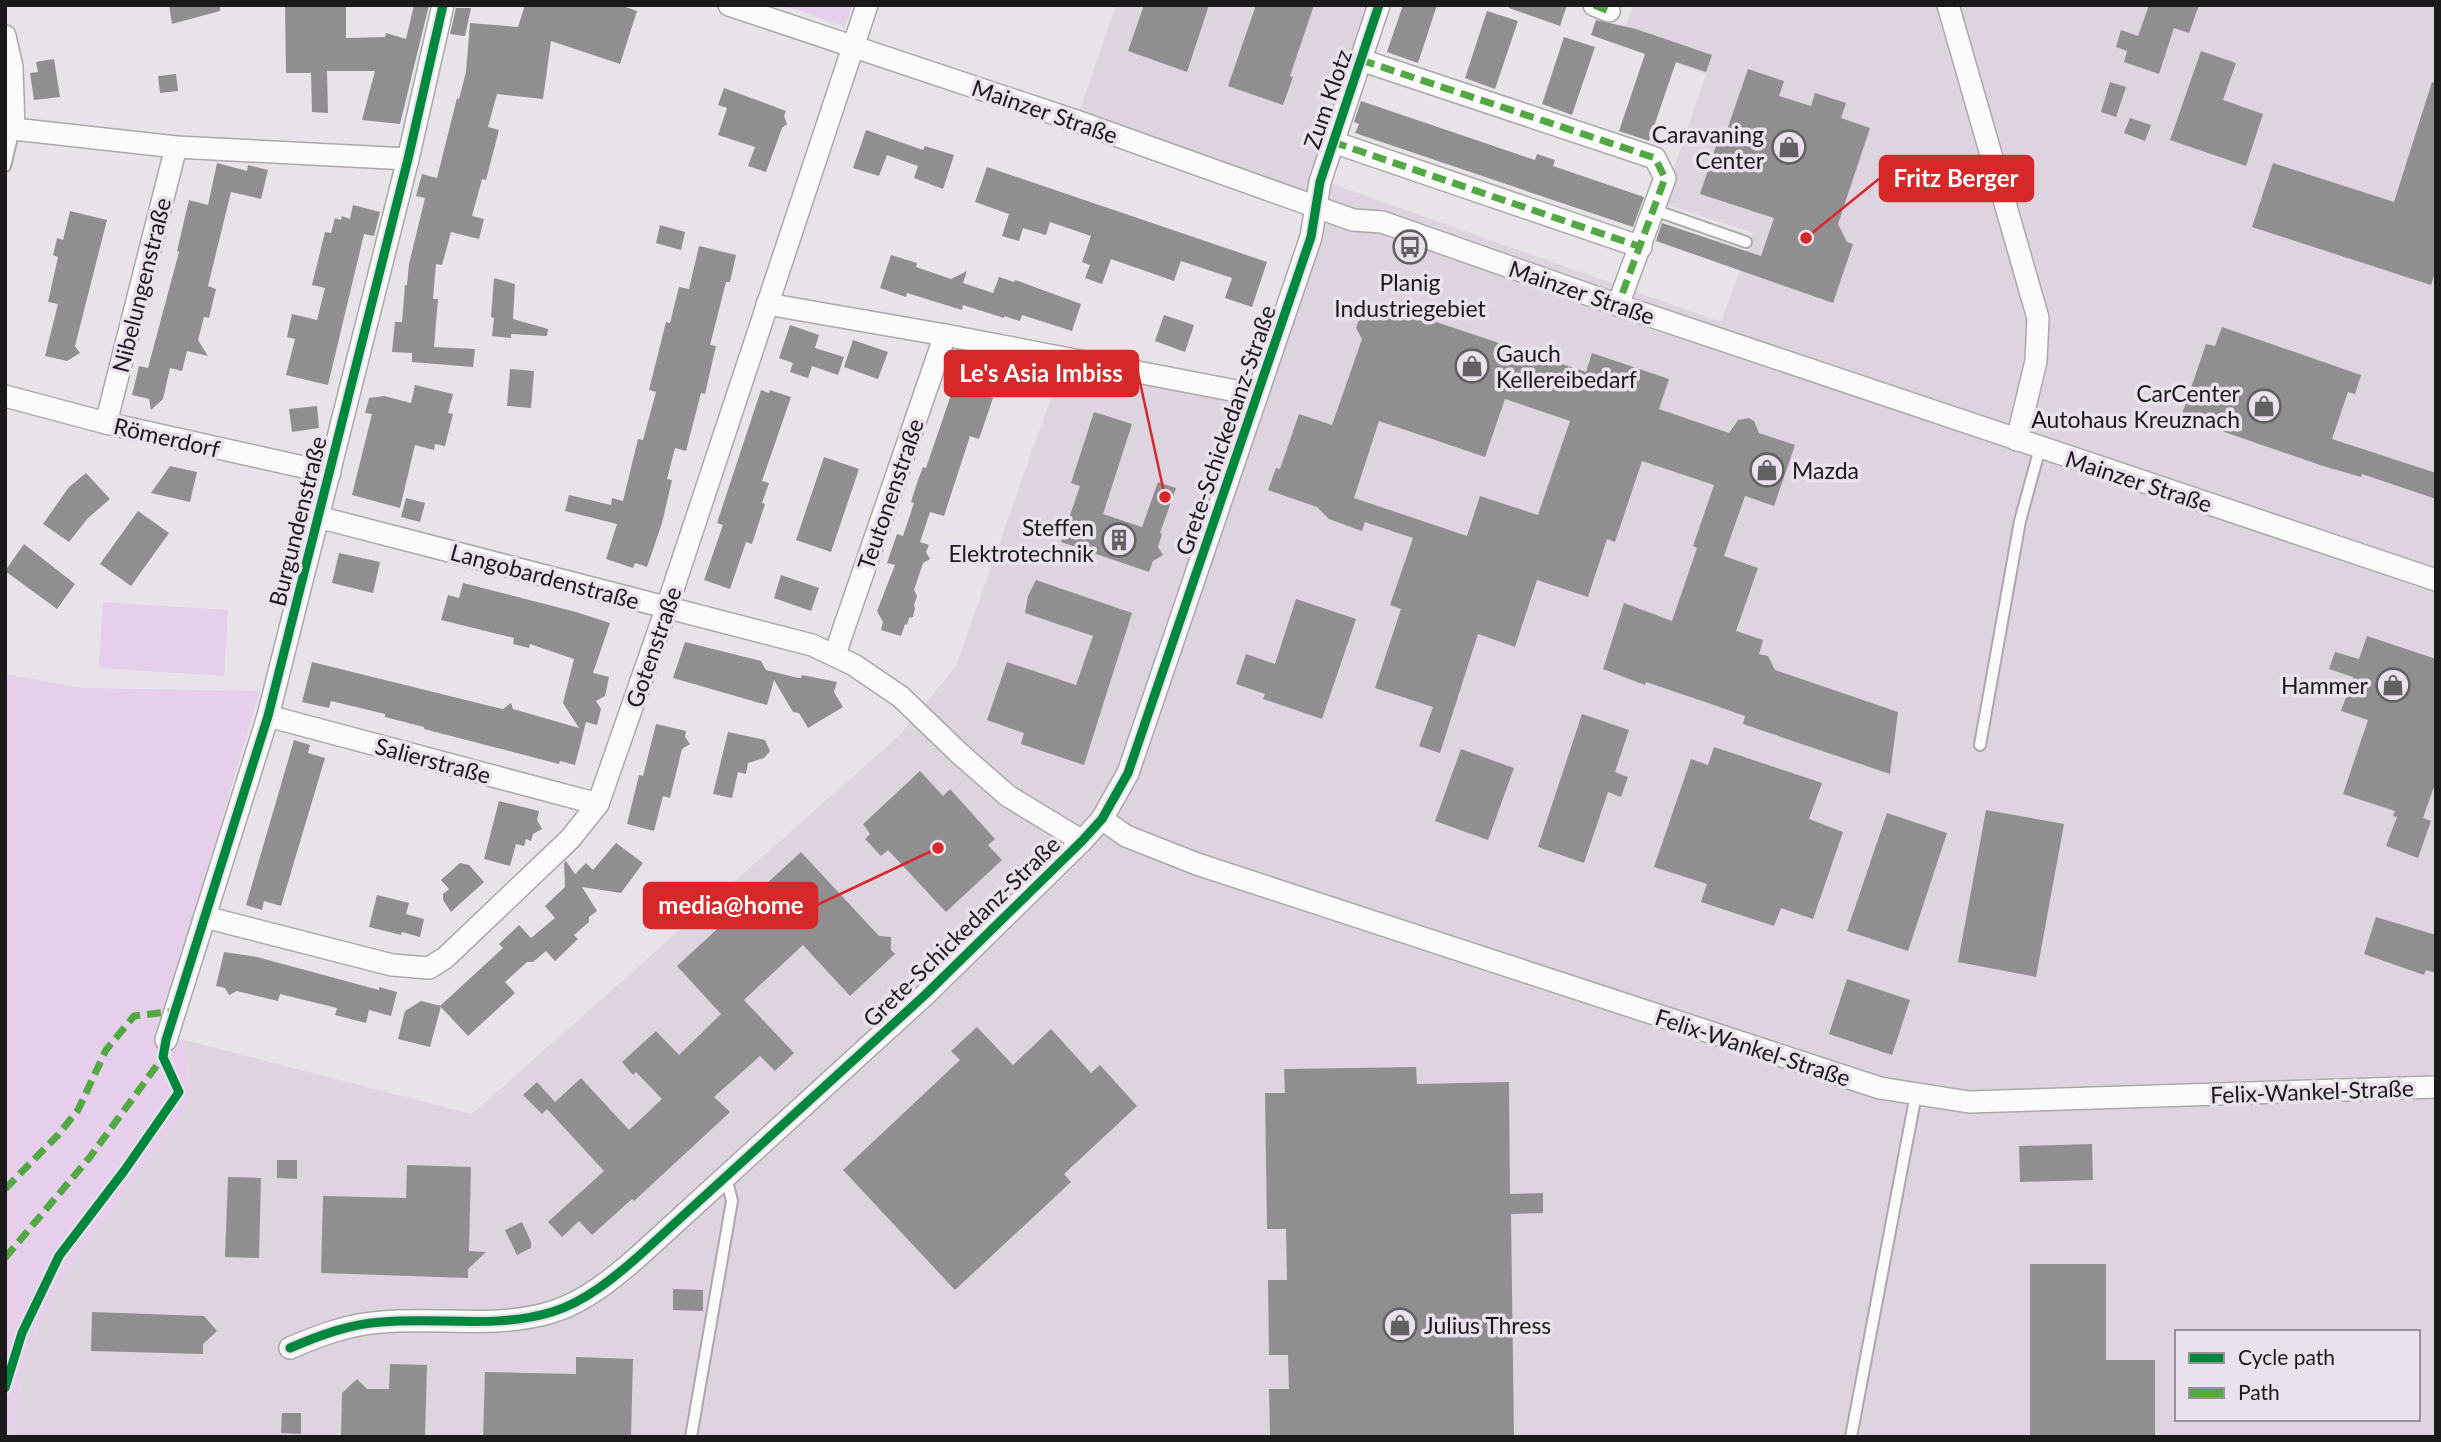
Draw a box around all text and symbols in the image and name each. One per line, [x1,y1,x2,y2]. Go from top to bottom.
street label: Zum Klotz [1297,46,1357,152]
street label: Mainzer Straße [968,73,1122,149]
place label: Caravaning Center [1652,120,1765,174]
shop icon: Caravaning Center [1770,128,1808,166]
callout: Fritz Berger [1880,156,2033,201]
text: Fritz Berger [1894,163,2019,192]
street label: Nibelungenstraße [106,195,176,375]
bus stop icon: Planig Industriegebiet [1391,228,1429,266]
street label: Mainzer Straße [1505,254,1659,330]
place label: Planig Industriegebiet [1334,268,1487,322]
street label: Grete-Schickedanz-Straße [1169,301,1281,559]
place label: Gauch Kellereibedarf [1496,339,1637,393]
shop icon: Gauch Kellereibedarf [1453,347,1491,385]
callout: Le's Asia Imbiss [945,351,1138,396]
text: Le's Asia Imbiss [959,358,1123,387]
place label: CarCenter Autohaus Kreuznach [2031,379,2241,433]
shop icon: CarCenter Autohaus Kreuznach [2245,387,2283,425]
street label: Römerdorf [111,411,223,463]
street label: Teutonenstraße [851,415,929,573]
street label: Burgundenstraße [262,433,332,609]
street label: Mainzer Straße [2062,444,2216,518]
shop icon: Mazda [1748,451,1786,489]
place label: Mazda [1792,456,1859,484]
place label: Steffen Elektrotechnik [948,513,1094,567]
building icon: Steffen Elektrotechnik [1100,521,1138,559]
street label: Langobardenstraße [448,537,642,615]
street label: Gotenstraße [619,583,687,711]
shop icon: Hammer [2374,666,2412,704]
place label: Hammer [2281,671,2369,699]
street label: Salierstraße [372,731,494,789]
street label: Grete-Schickedanz-Straße [857,830,1065,1032]
callout: media@home [644,883,817,928]
text: media@home [658,890,804,919]
street label: Felix-Wankel-Straße [1652,1002,1854,1092]
street label: Felix-Wankel-Straße [2210,1073,2414,1109]
shop icon: Julius Thress [1381,1306,1419,1344]
place label: Julius Thress [1424,1311,1551,1339]
legend [2175,1330,2420,1421]
text: Cycle path [2238,1344,2335,1369]
text: Path [2238,1379,2280,1404]

